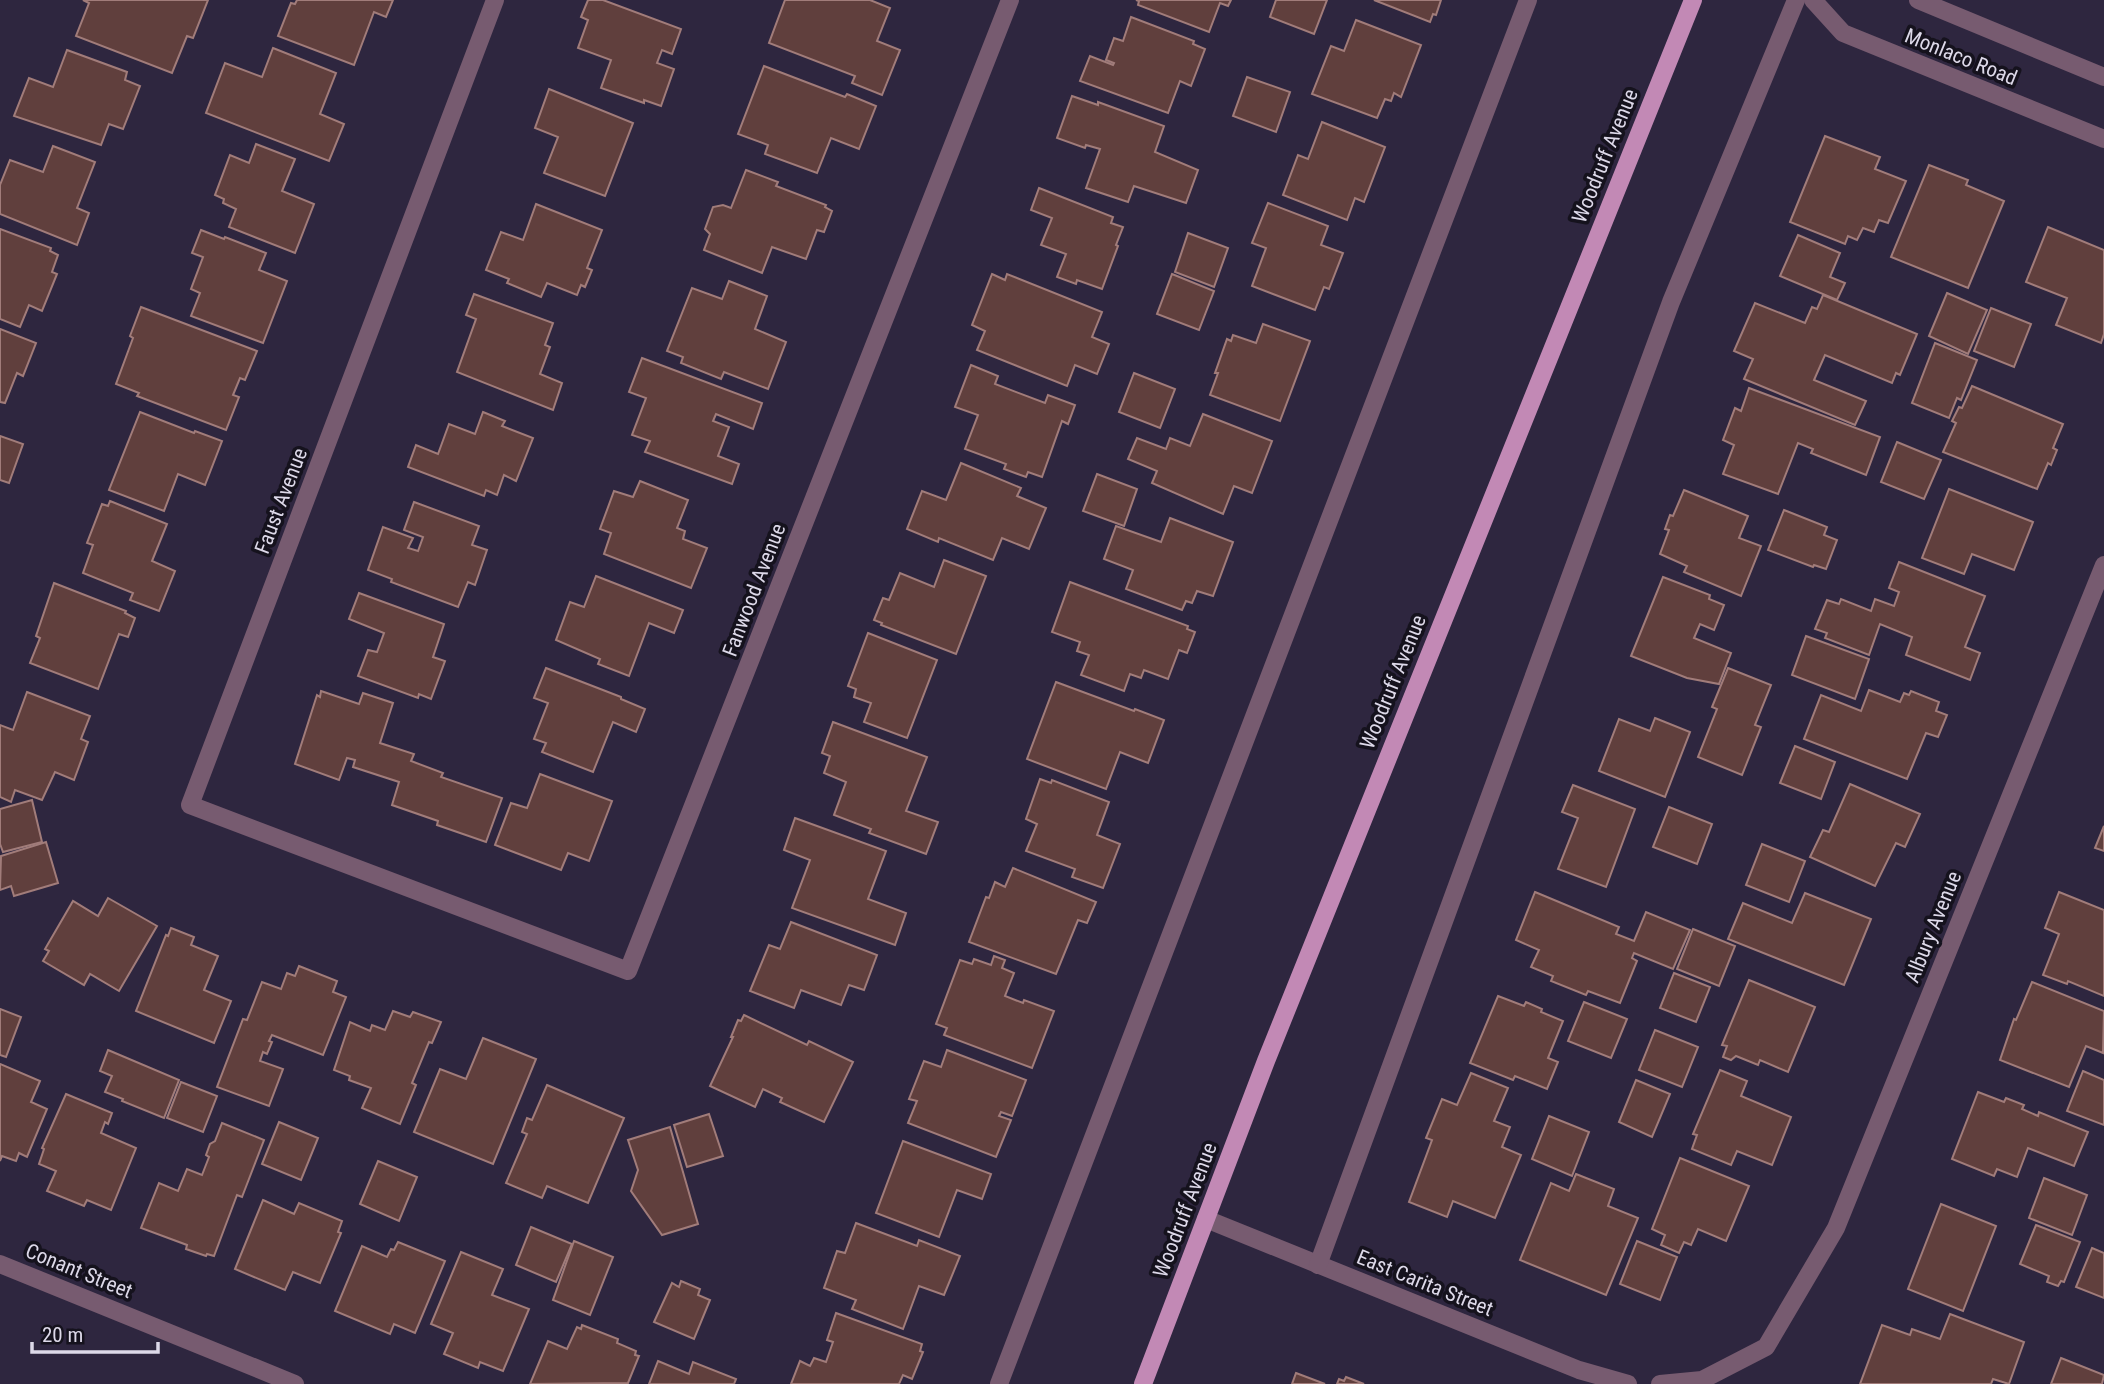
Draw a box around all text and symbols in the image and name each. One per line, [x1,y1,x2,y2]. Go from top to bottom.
street label: Monlaco Road [1901,24,2021,90]
street label: Woodruff Avenue [1567,85,1643,226]
street label: Faust Avenue [250,445,312,557]
street label: Fanwood Avenue [718,520,790,660]
street label: Woodruff Avenue [1355,611,1431,752]
street label: Albury Avenue [1900,868,1966,986]
street label: Woodruff Avenue [1148,1139,1222,1281]
street label: Conant Street [22,1239,136,1303]
street label: East Carita Street [1353,1245,1497,1321]
scale bar [32,1310,158,1354]
text: 20 m [42,1323,83,1347]

